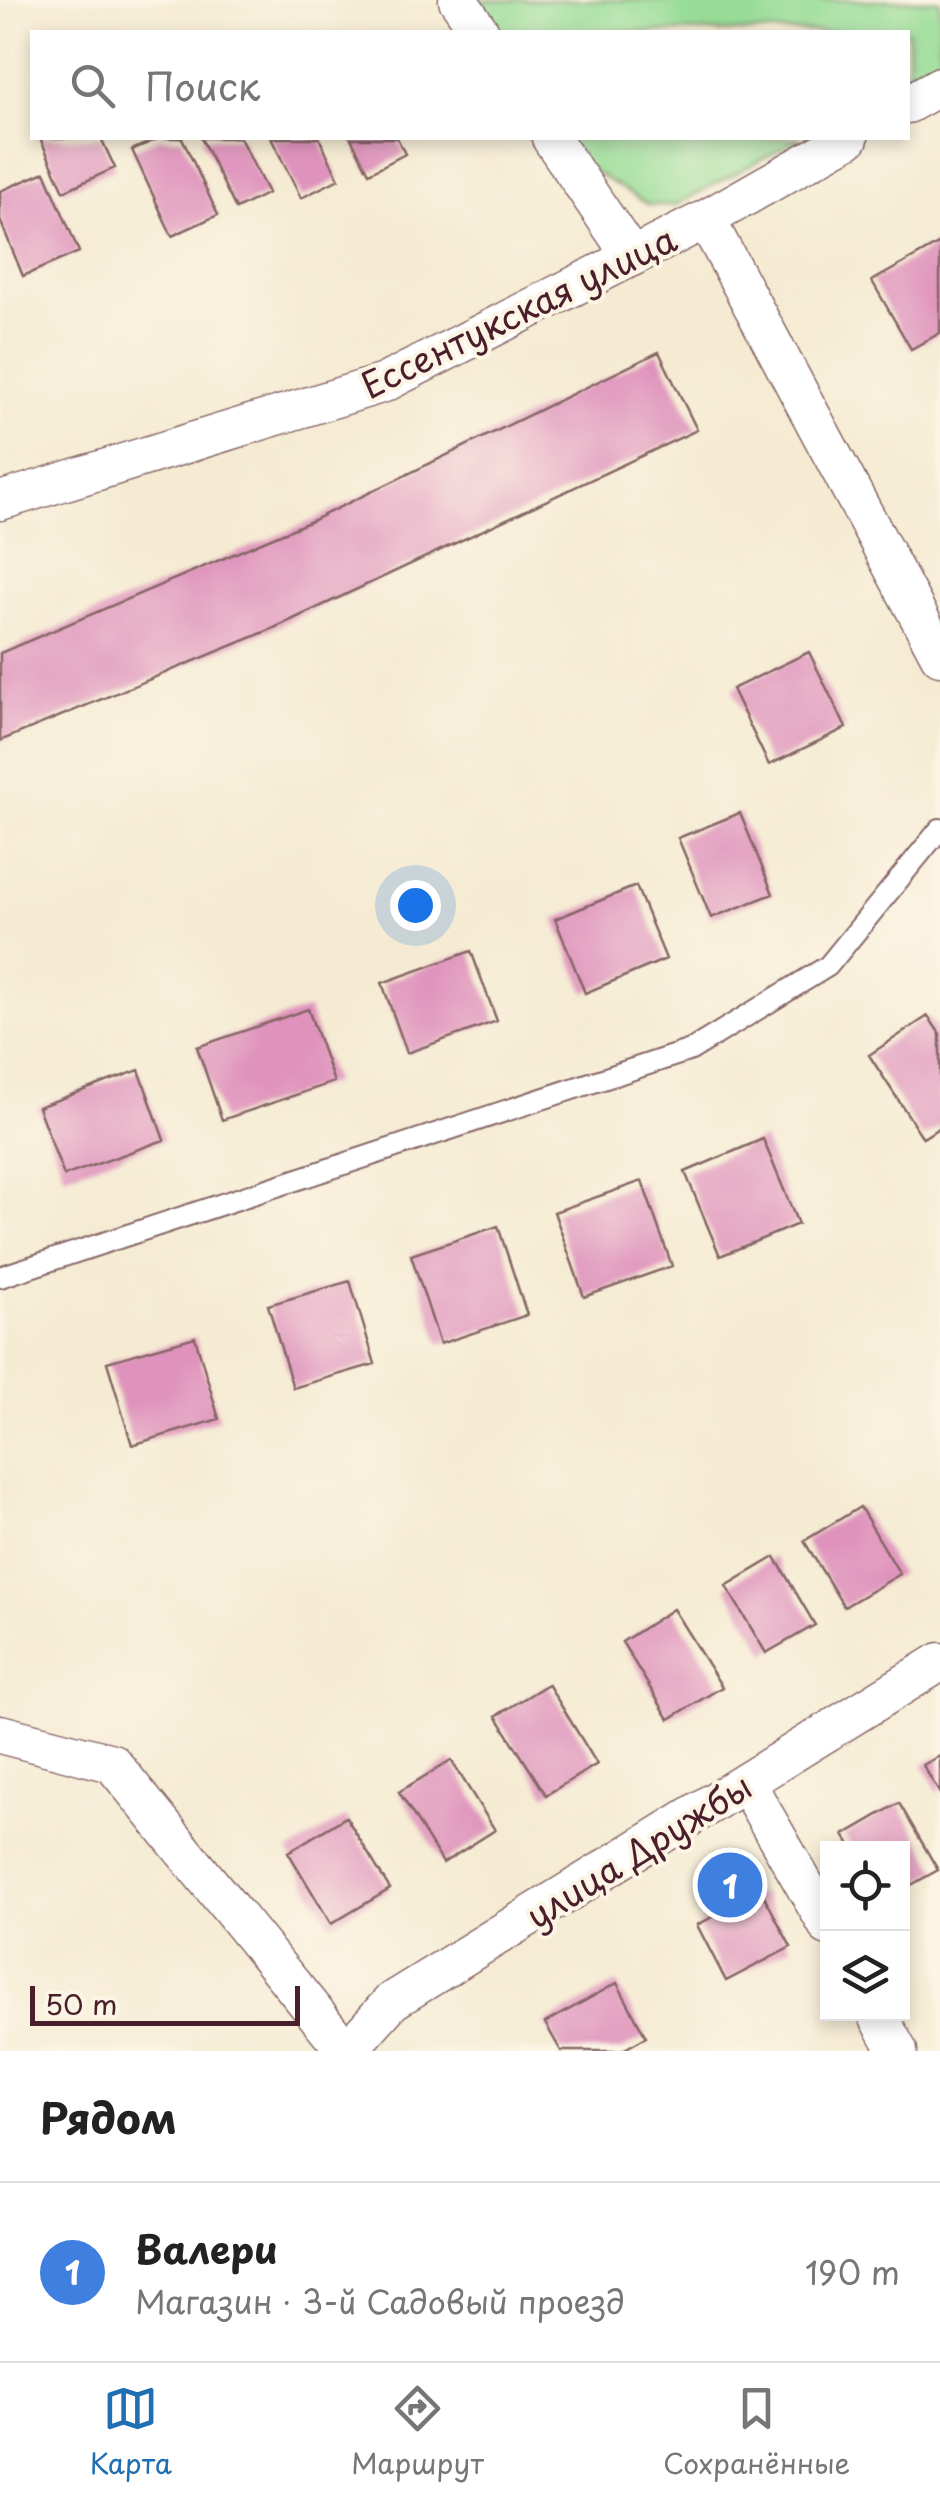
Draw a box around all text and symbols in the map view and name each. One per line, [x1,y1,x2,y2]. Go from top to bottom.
search box [30,30,910,140]
text: Поиск [145,57,260,114]
icon: search [65,58,120,113]
street label: Ессентукская улица [351,212,685,410]
your location [390,880,441,931]
street label: улица Дружбы [515,1759,761,1941]
map controls [820,1841,910,2021]
button: locate [820,1841,910,1931]
pin: 1 [698,1848,762,1922]
button: layers [820,1931,910,2021]
scale bar [30,1981,300,2026]
text: 50 m [45,1982,118,2025]
text: Рядом [40,2085,177,2148]
text: Валери [135,2220,278,2277]
text: 1 [65,2248,80,2296]
text: 190 m [805,2248,900,2296]
text: Магазин · 3-й Садовый проезд [135,2277,625,2325]
tab: Карта [90,2381,172,2484]
tab: Маршрут [351,2381,484,2484]
tab: Сохранённые [663,2381,850,2484]

